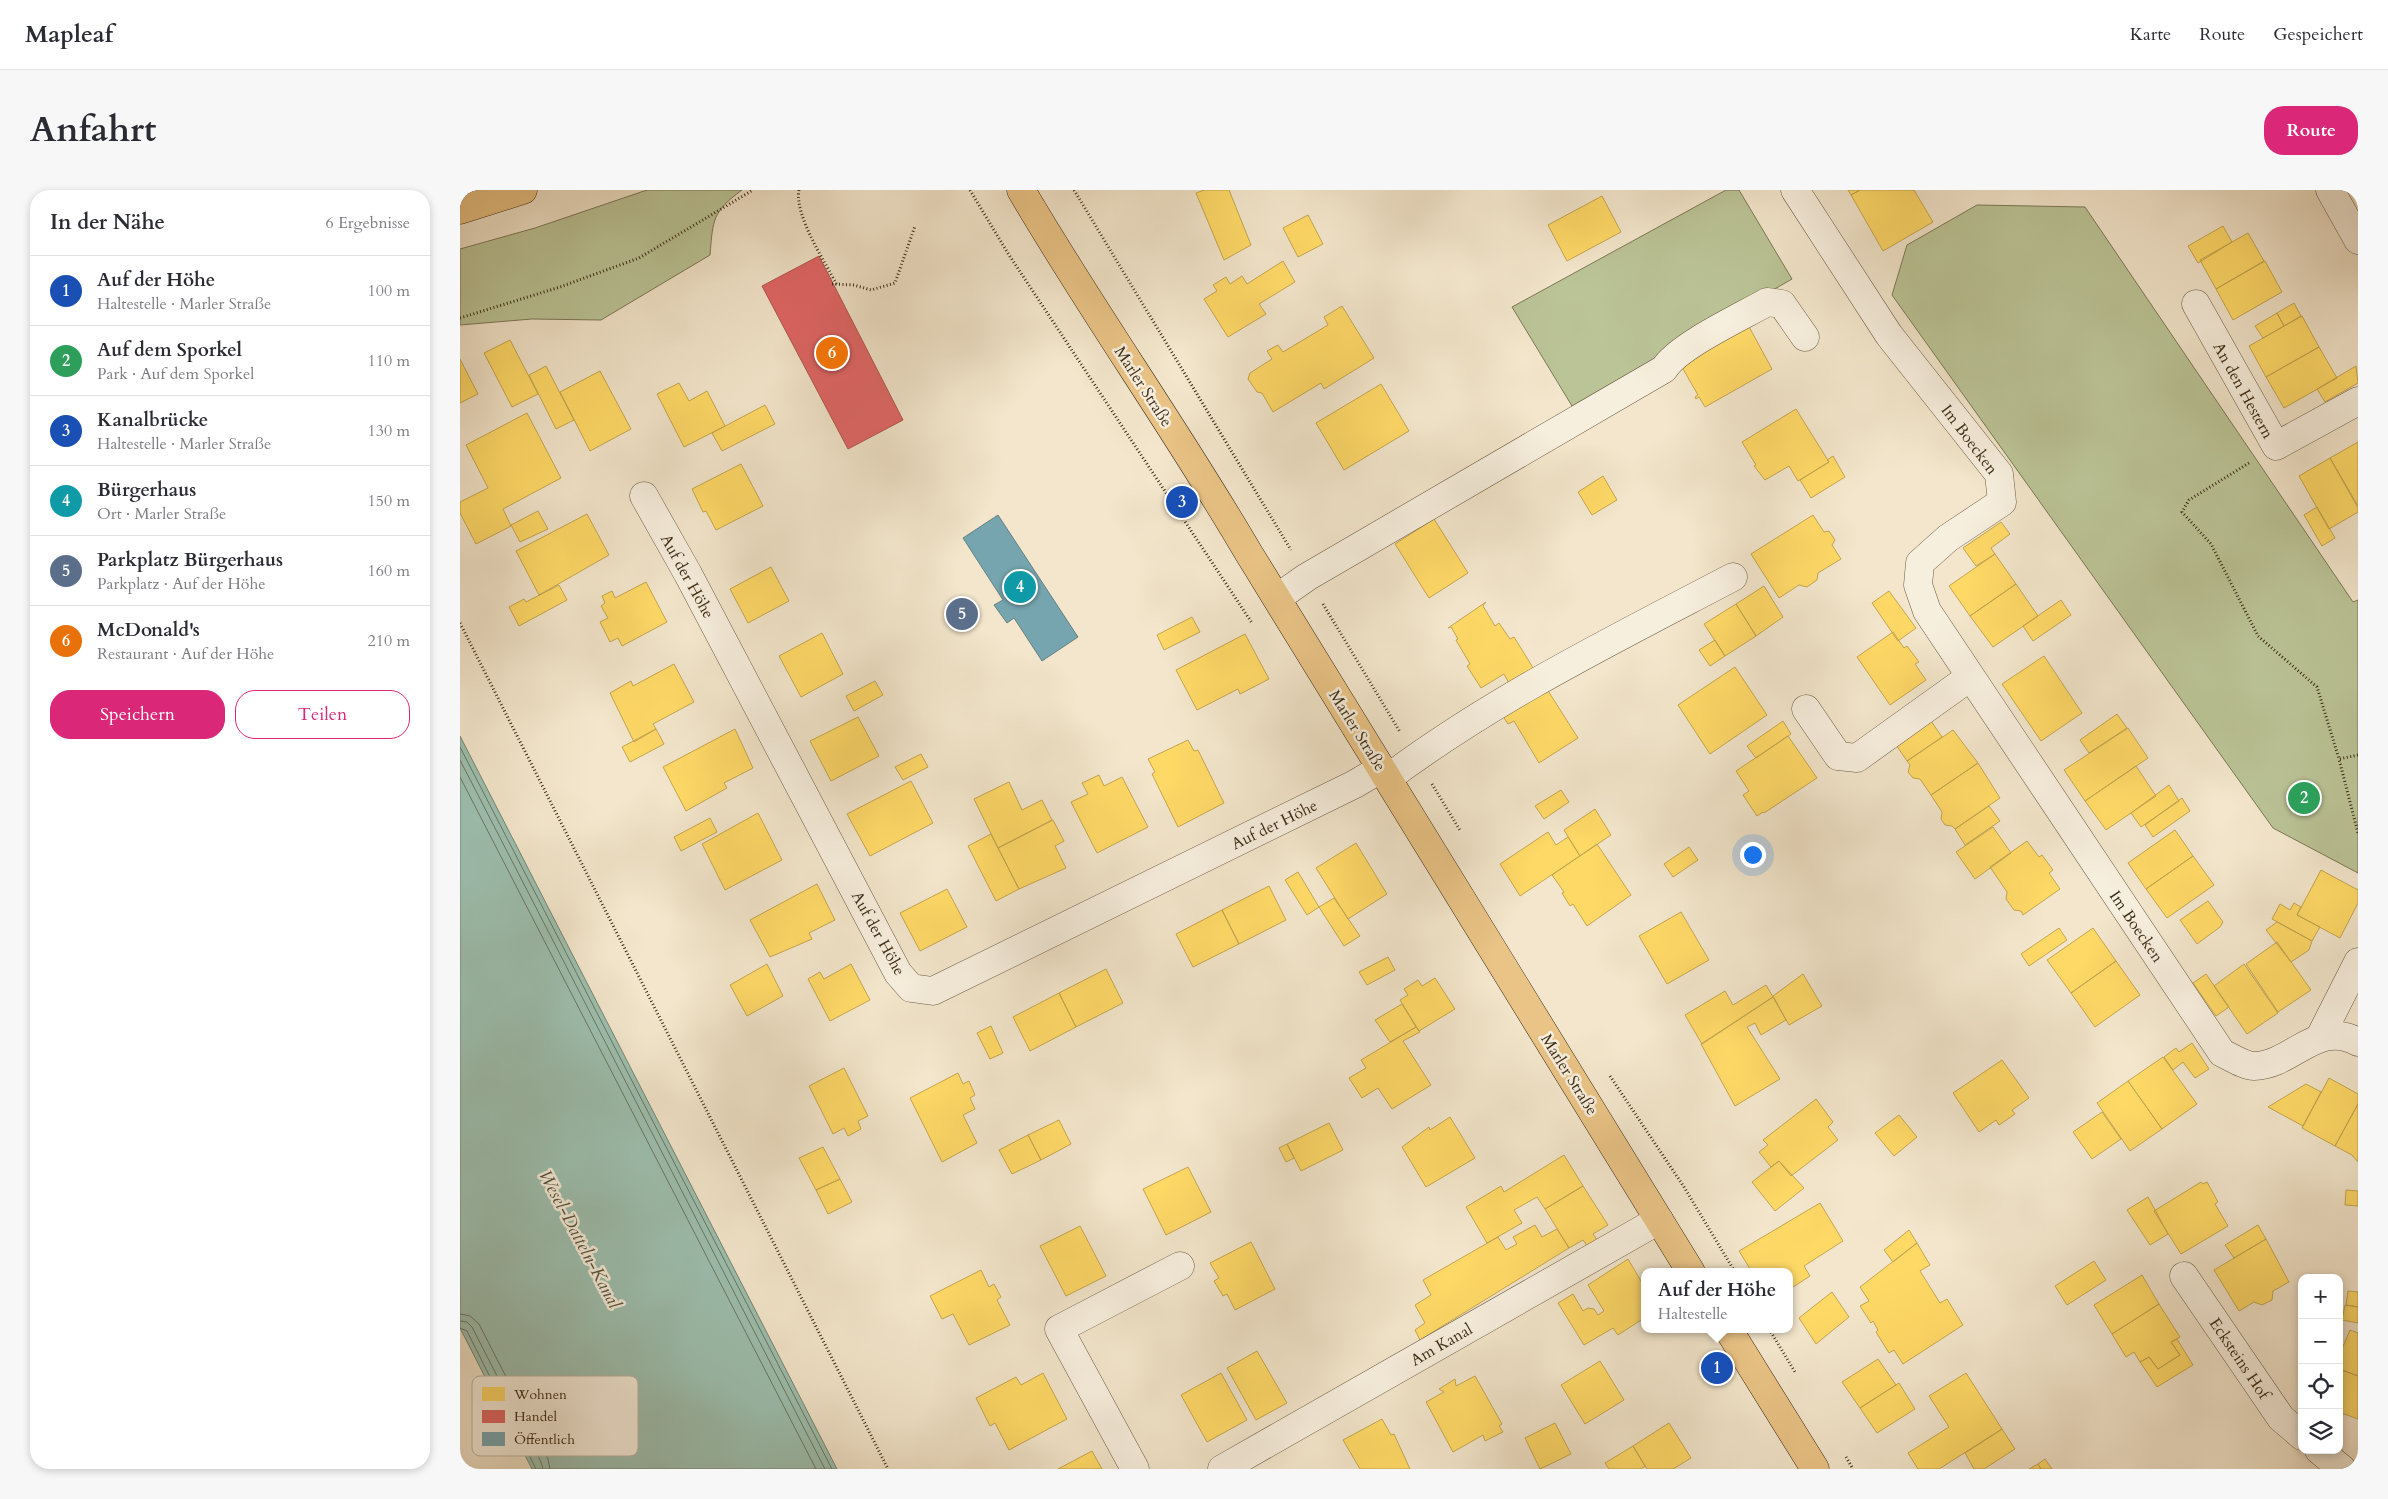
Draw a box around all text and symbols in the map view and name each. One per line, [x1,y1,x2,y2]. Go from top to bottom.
text: Mapleaf [25,18,113,51]
text: Karte [2130,22,2171,47]
text: Route [2199,22,2245,47]
text: Gespeichert [2273,22,2363,47]
text: Anfahrt [30,106,156,154]
button: Route [2264,106,2358,155]
text: In der Nähe [50,208,165,237]
text: 6 Ergebnisse [325,212,410,234]
text: Auf der Höhe [97,267,215,293]
text: 1 [62,280,70,302]
text: 100 m [368,280,410,302]
text: Haltestelle · Marler Straße [97,293,271,315]
pin: 6 [816,334,848,372]
text: Auf dem Sporkel [97,337,242,363]
street label: An den Hestern [2208,338,2279,443]
street label: Marler Straße [1109,342,1177,431]
text: 2 [62,350,70,372]
text: 110 m [368,350,410,372]
text: Park · Auf dem Sporkel [97,363,254,385]
street label: Im Boecken [1936,400,2003,479]
text: Kanalbrücke [97,407,208,433]
text: 3 [62,420,70,442]
text: 130 m [368,420,410,442]
text: Haltestelle · Marler Straße [97,433,271,455]
text: Bürgerhaus [97,477,196,503]
pin: 3 [1166,483,1198,521]
text: 4 [62,490,70,512]
text: 150 m [368,490,410,512]
text: Ort · Marler Straße [97,503,226,525]
street label: Auf der Höhe [655,530,719,623]
text: Parkplatz Bürgerhaus [97,547,283,573]
text: 5 [62,560,70,582]
text: 160 m [368,560,410,582]
pin: 4 [1004,568,1036,606]
text: Parkplatz · Auf der Höhe [97,573,265,595]
pin: 5 [946,595,978,633]
text: McDonald's [97,617,200,643]
text: 6 [62,630,70,652]
text: 210 m [368,630,410,652]
text: Restaurant · Auf der Höhe [97,643,274,665]
street label: Marler Straße [1323,686,1391,775]
button: Speichern [50,690,225,739]
button: Teilen [235,690,410,739]
pin: 2 [2288,779,2320,817]
street label: Auf der Höhe [1228,795,1321,855]
your location [1740,842,1766,868]
street label: Im Boecken [2104,886,2168,967]
street label: Auf der Höhe [846,887,910,980]
street label: Marler Straße [1535,1030,1603,1119]
water label: Wesel-Datteln-Kanal [532,1165,627,1314]
popup [1641,1268,1793,1333]
map controls [2298,1274,2343,1454]
button: + [2298,1274,2343,1319]
text: Auf der Höhe [1658,1277,1776,1303]
text: Haltestelle [1658,1303,1728,1325]
street label: Ecksteins Hof [2204,1314,2276,1406]
street label: Am Kanal [1407,1318,1476,1371]
button: − [2298,1319,2343,1364]
pin: 1 [1701,1349,1733,1387]
button: locate [2298,1364,2343,1409]
legend [472,1376,638,1456]
text: Wohnen [513,1385,567,1404]
text: Handel [514,1407,558,1426]
button: layers [2298,1409,2343,1454]
text: Öffentlich [514,1430,575,1449]

